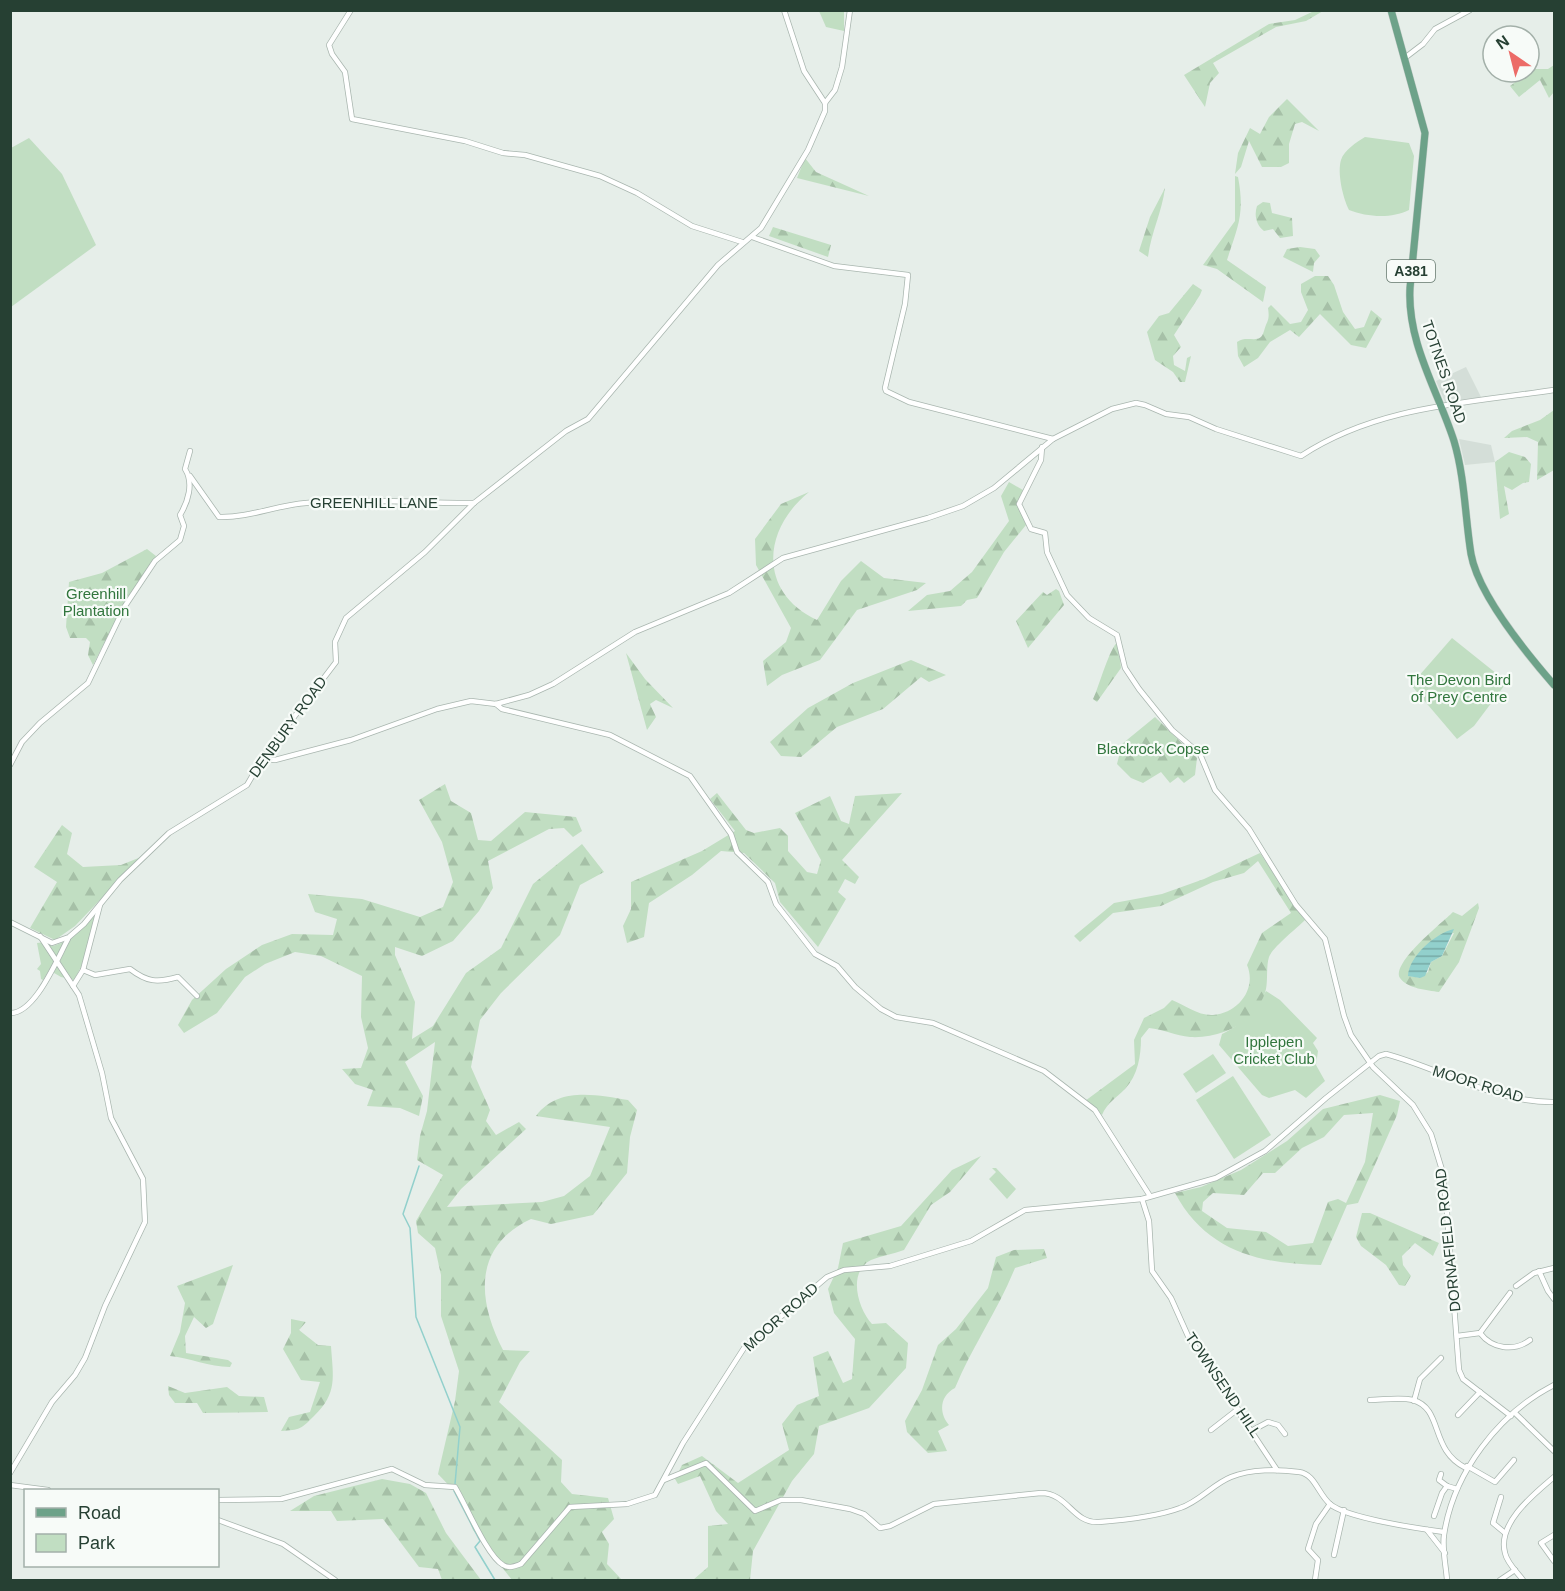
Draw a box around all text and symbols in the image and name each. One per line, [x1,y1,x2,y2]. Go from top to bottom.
north arrow [1481,24,1541,84]
text: N [1493,32,1512,52]
road number: A381 [1387,260,1435,282]
street label: TOTNES ROAD [1419,318,1470,426]
street label: GREENHILL LANE [310,494,438,511]
park label: Greenhill Plantation [63,585,129,619]
park label: The Devon Bird of Prey Centre [1407,671,1511,705]
street label: DENBURY ROAD [245,673,330,780]
park label: Blackrock Copse [1097,740,1209,757]
park label: Ipplepen Cricket Club [1233,1033,1315,1067]
street label: MOOR ROAD [1431,1062,1526,1105]
street label: DORNAFIELD ROAD [1431,1167,1463,1313]
street label: MOOR ROAD [740,1279,821,1354]
street label: TOWNSEND HILL [1182,1329,1265,1440]
legend [24,1489,219,1567]
text: Road [78,1503,121,1523]
text: Park [78,1533,116,1553]

